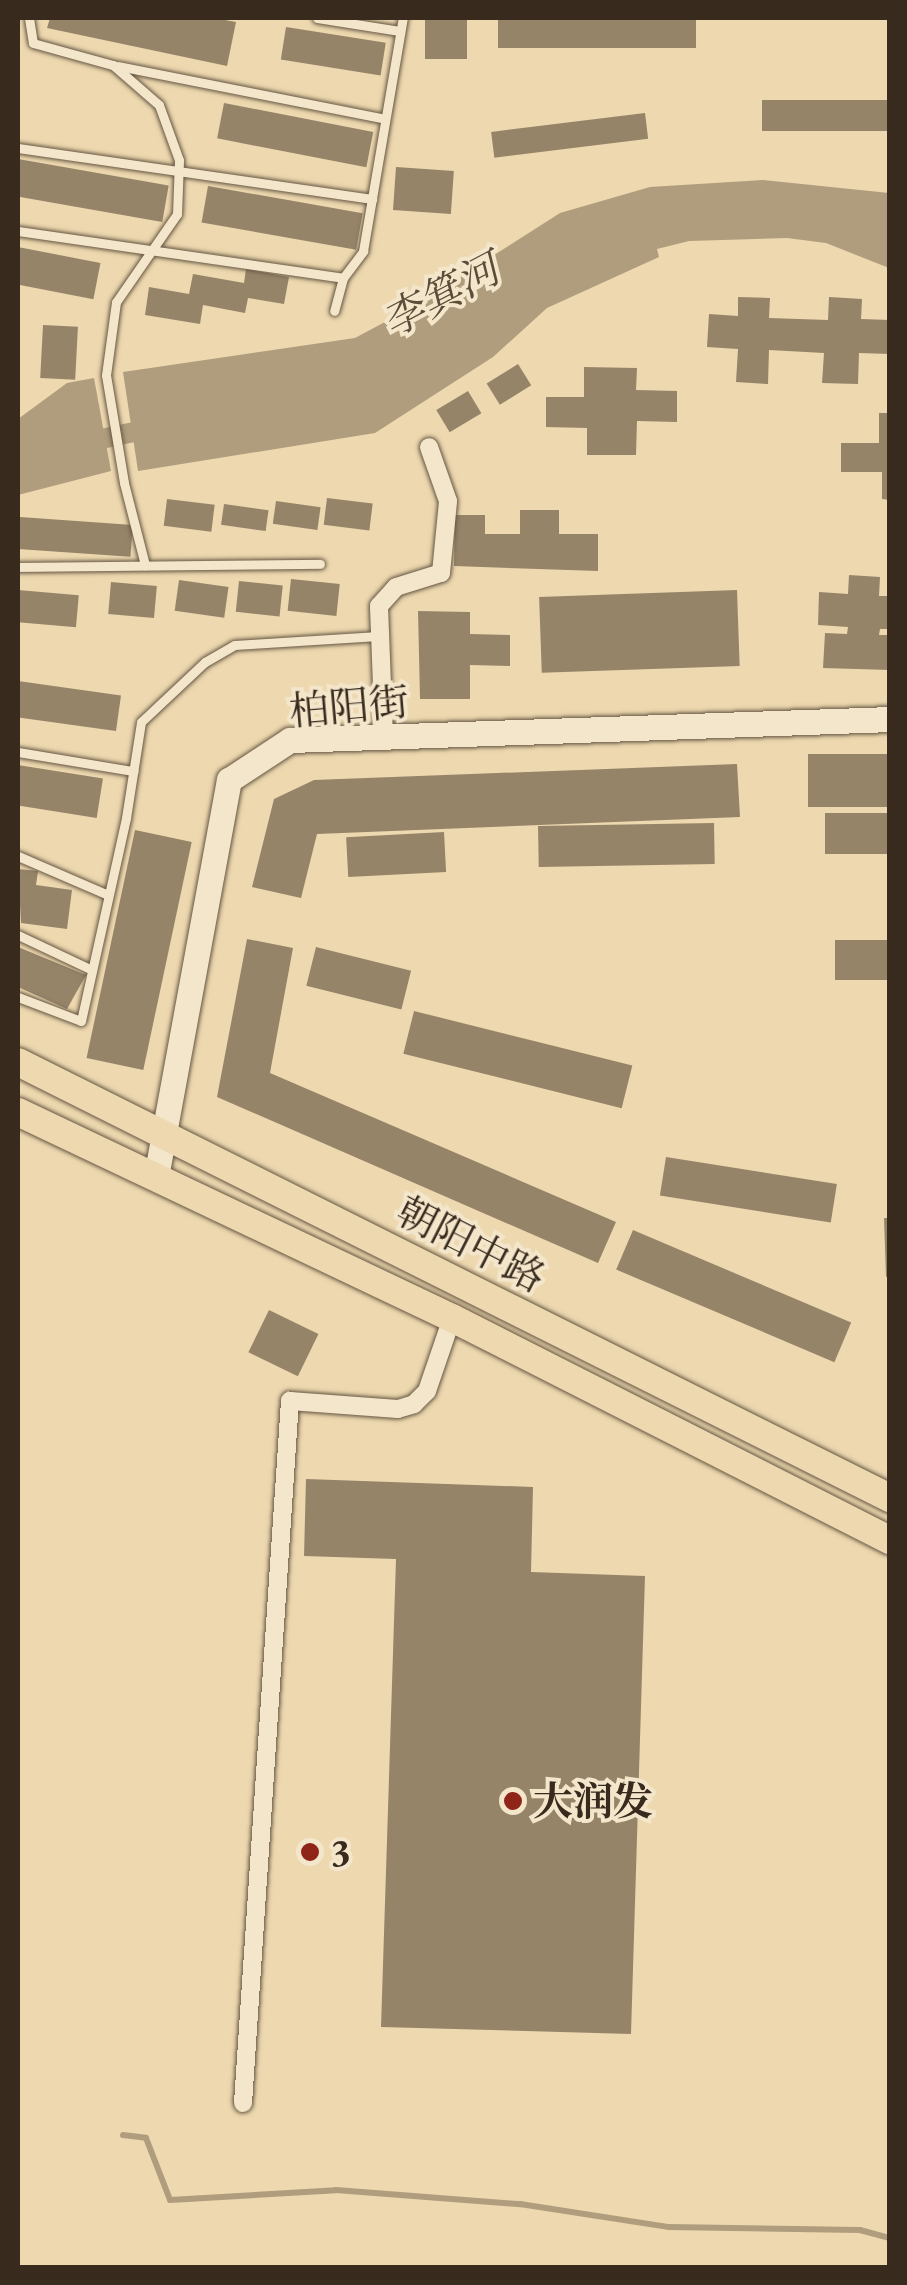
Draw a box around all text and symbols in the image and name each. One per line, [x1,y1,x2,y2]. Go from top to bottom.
water label: 李箕河 [374,244,508,348]
street label: 柏阳街 [287,677,411,735]
street label: 朝阳中路 [389,1186,553,1302]
place label: 大润发 [533,1777,653,1825]
marker: 大润发 [502,1790,524,1812]
place label: 3 [330,1828,351,1876]
marker: 3 [299,1841,321,1863]

